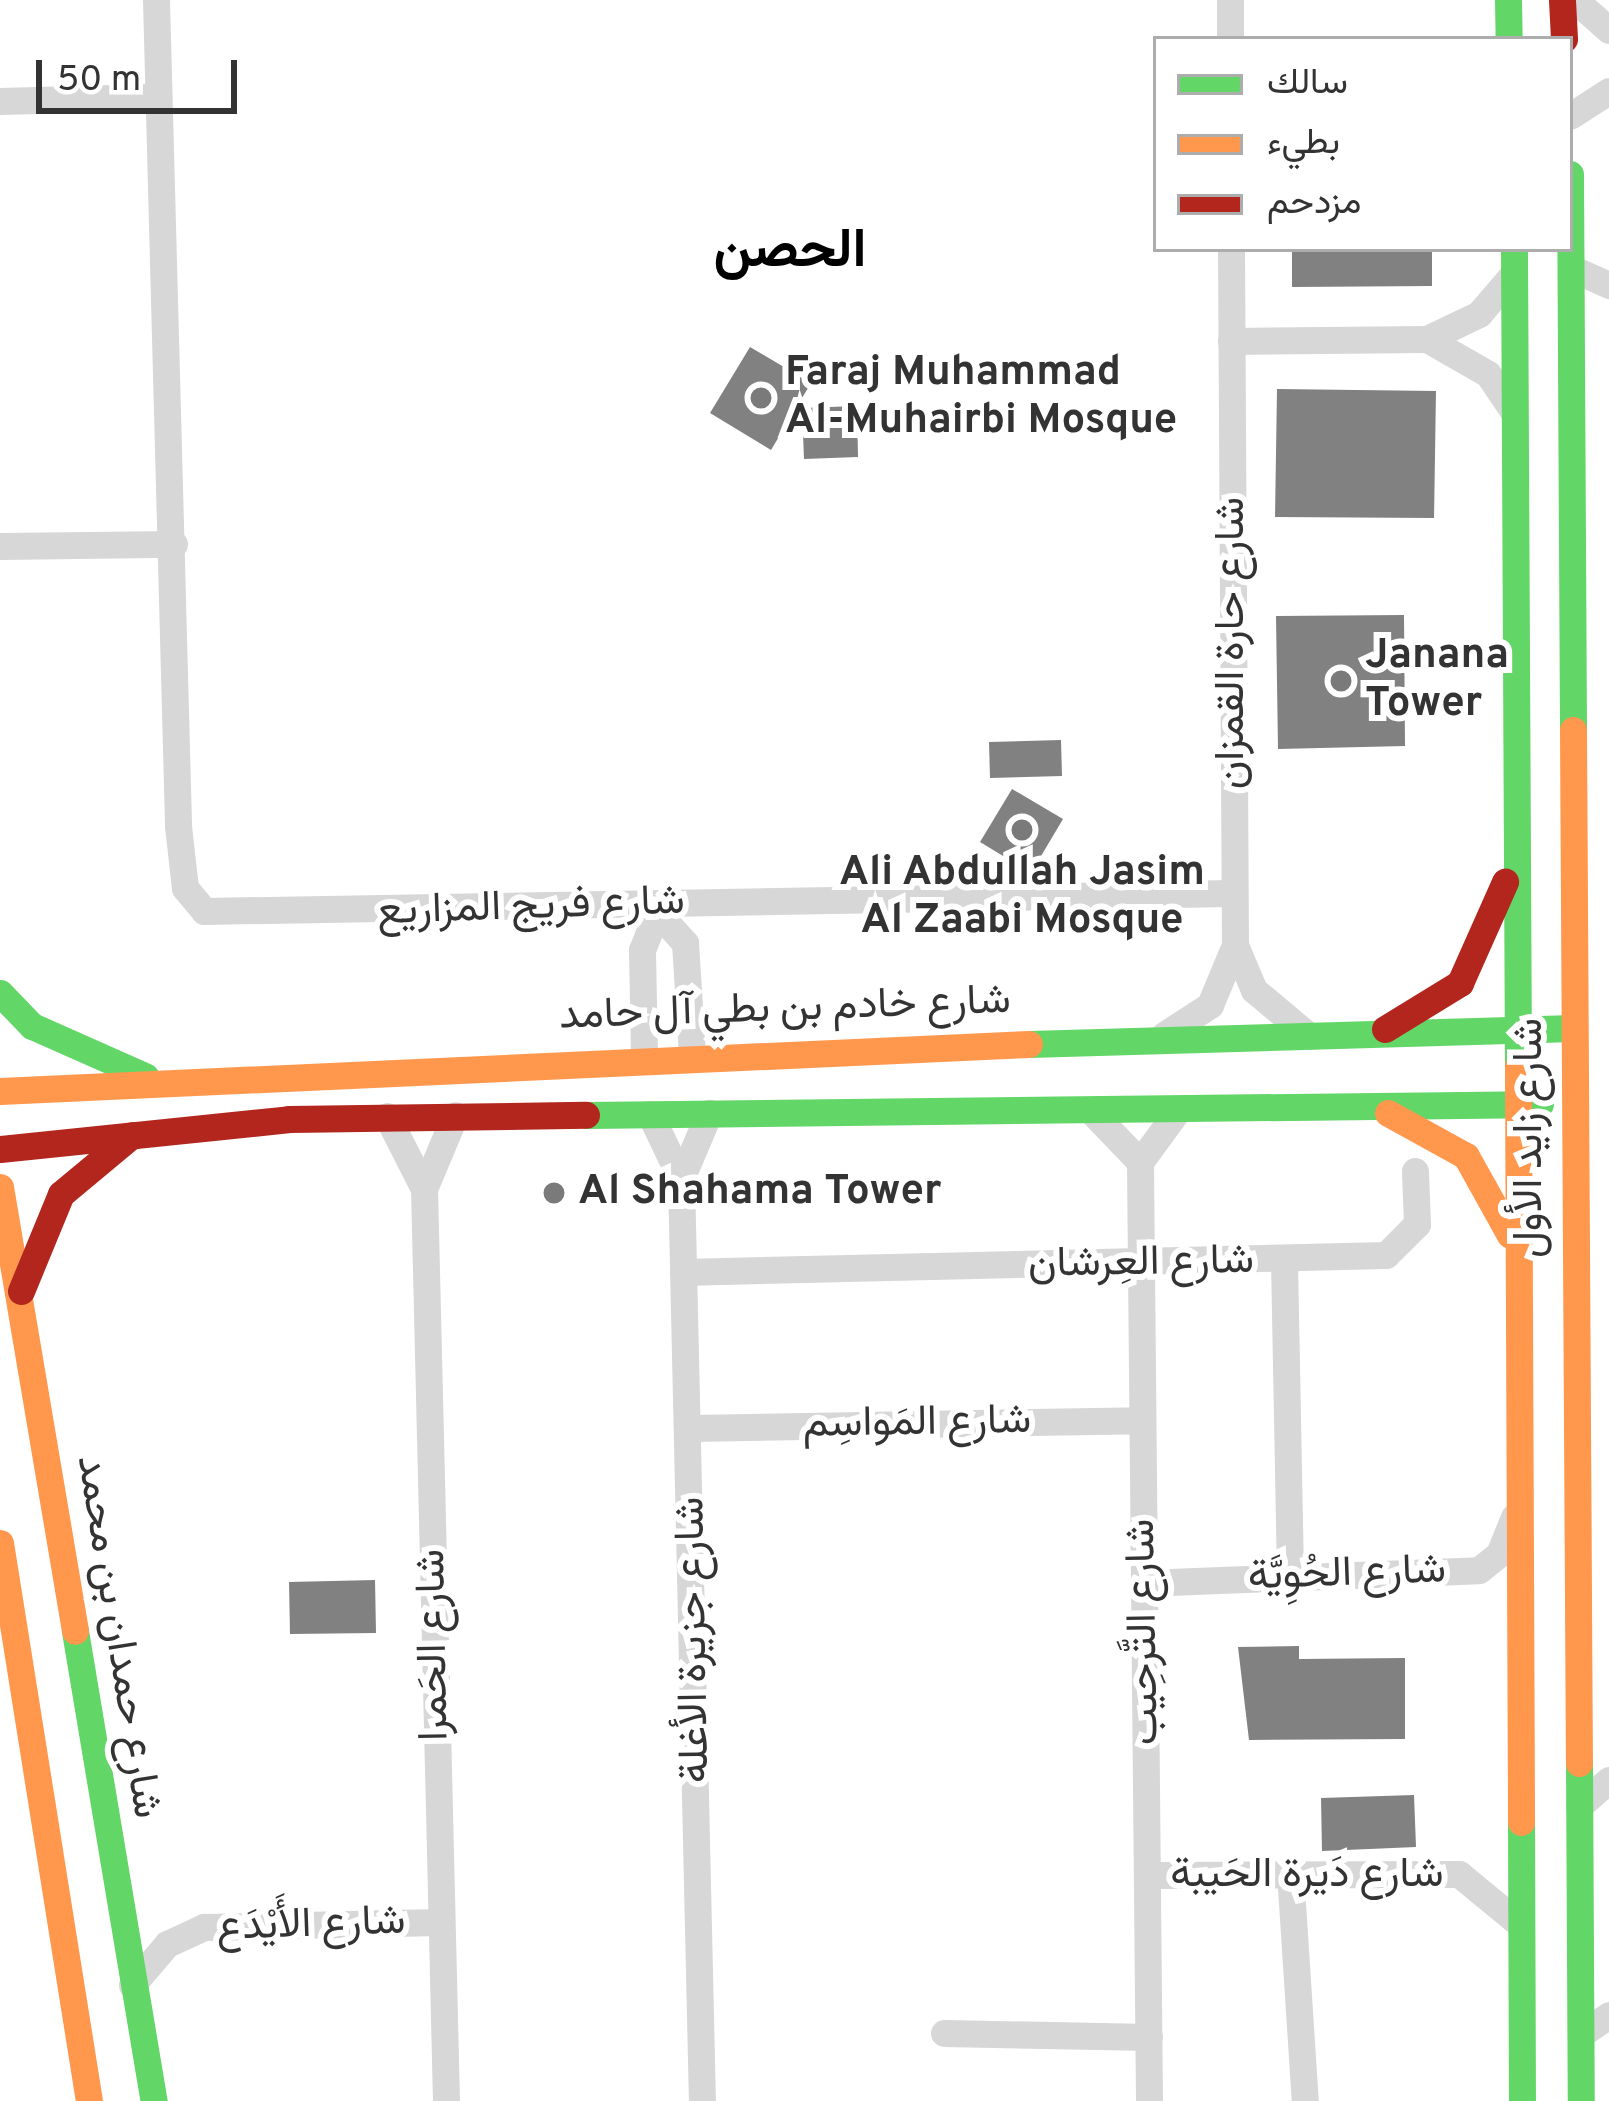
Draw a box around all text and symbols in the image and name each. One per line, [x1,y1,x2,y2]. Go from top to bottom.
scale bar [42,36,243,110]
legend [1153,36,1573,252]
text: 50 m [57,58,141,104]
text: سالك [1267,61,1348,107]
text: بطيء [1267,121,1340,167]
text: مزدحم [1267,181,1361,227]
district label: الحصن [714,221,866,285]
place label: Faraj Muhammad Al-Muhairbi Mosque [785,349,1177,448]
marker: Faraj Muhammad Al-Muhairbi Mosque [748,385,774,411]
street label: شارع حارة القمزان [1208,497,1258,789]
place label: Janana Tower [1365,632,1509,730]
marker: Janana Tower [1328,668,1354,694]
marker: Ali Abdullah Jasim Al Zaabi Mosque [1009,817,1035,843]
place label: Ali Abdullah Jasim Al Zaabi Mosque [838,849,1206,948]
street label: شارع فريج المزاريع [376,877,686,939]
street label: شارع خادم بن بطي آل حامد [558,977,1012,1043]
street label: شارع زايد الأول [1506,1018,1556,1258]
place label: Al Shahama Tower [578,1168,941,1218]
marker: Al Shahama Tower [541,1180,567,1206]
street label: شارع العِرشان [1028,1237,1254,1291]
street label: شارع المَواسِم [802,1397,1032,1451]
street label: شارع حمدان بن محمد [63,1452,171,1822]
street label: شارع جزيرة الأغلة [667,1496,723,1784]
street label: شارع التَّرحِيب [1118,1518,1172,1746]
street label: شارع الحُوِيَّة [1247,1546,1447,1604]
street label: شارع الحَمرا [408,1549,462,1741]
street label: شارع دَيرة الحَيبة [1170,1851,1444,1901]
street label: شارع الأَيْدَع [216,1898,406,1954]

